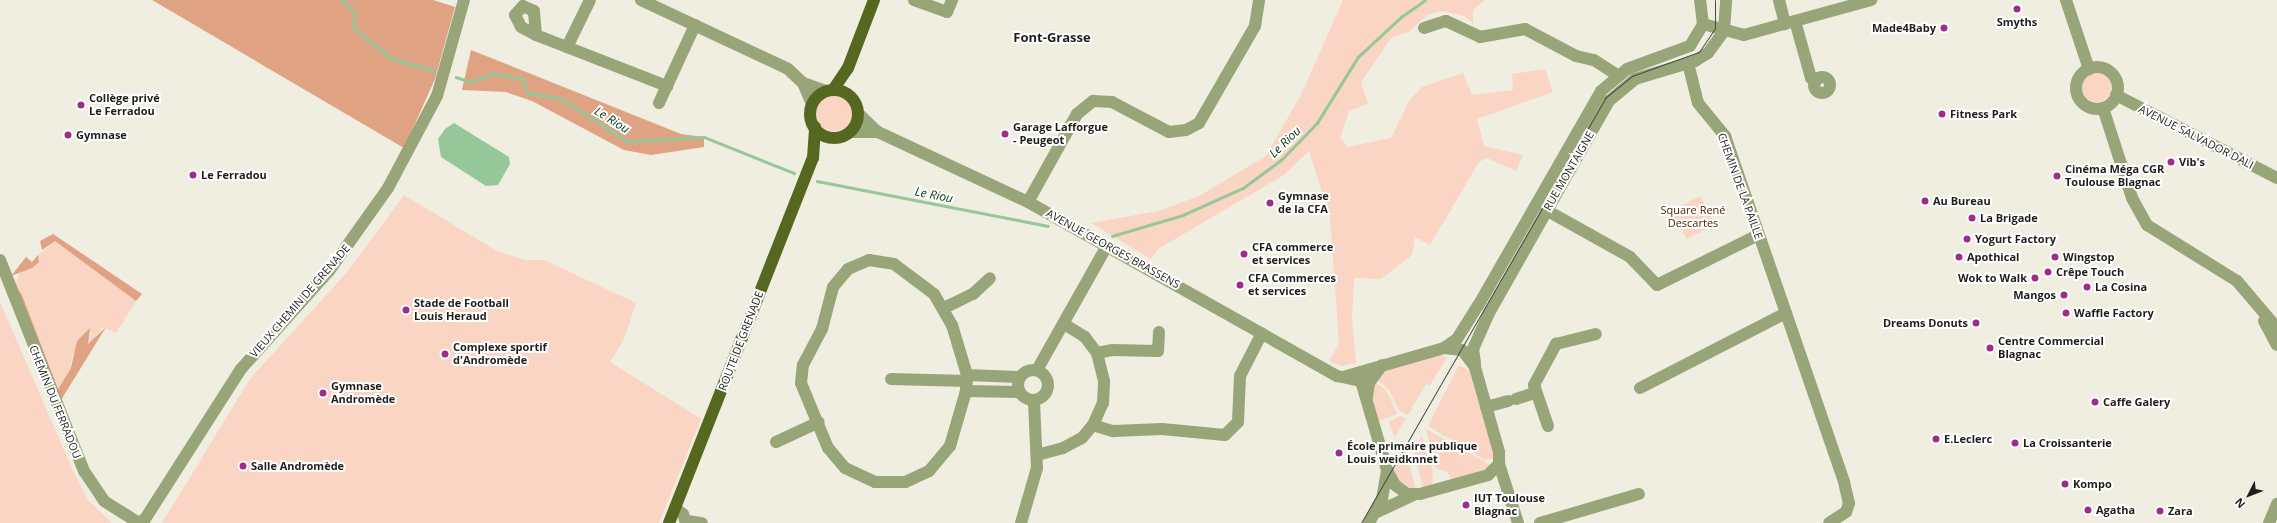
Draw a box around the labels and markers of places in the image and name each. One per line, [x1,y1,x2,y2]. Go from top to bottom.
marker: Smyths [2012,4,2022,14]
place label: Smyths [1997,15,2037,29]
place label: Made4Baby [1872,21,1936,35]
marker: Made4Baby [1939,23,1949,33]
place label: Collège privé Le Ferradou [89,92,160,118]
marker: Collège privé Le Ferradou [76,100,86,110]
place label: Fitness Park [1950,107,2017,121]
marker: Fitness Park [1937,109,1947,119]
place label: Garage Lafforgue - Peugeot [1013,121,1108,147]
place label: Gymnase [76,128,127,142]
marker: Garage Lafforgue - Peugeot [1000,129,1010,139]
marker: Gymnase [63,130,73,140]
place label: Vib's [2179,155,2205,169]
marker: Vib's [2166,157,2176,167]
place label: Cinéma Méga CGR Toulouse Blagnac [2065,163,2164,189]
place label: Le Ferradou [201,168,267,182]
marker: Le Ferradou [188,170,198,180]
marker: Cinéma Méga CGR Toulouse Blagnac [2052,171,2062,181]
place label: Gymnase de la CFA [1278,190,1329,216]
place label: Au Bureau [1933,194,1991,208]
marker: Au Bureau [1920,196,1930,206]
marker: Gymnase de la CFA [1265,198,1275,208]
place label: La Brigade [1980,211,2038,225]
marker: La Brigade [1967,213,1977,223]
place label: Yogurt Factory [1975,232,2056,246]
marker: Yogurt Factory [1962,234,1972,244]
place label: CFA commerce et services [1252,241,1333,267]
marker: CFA commerce et services [1239,249,1249,259]
place label: Apothical [1967,250,2019,264]
place label: Wingstop [2063,250,2114,264]
marker: Apothical [1954,252,1964,262]
marker: Wingstop [2050,252,2060,262]
place label: Crêpe Touch [2056,265,2124,279]
marker: Crêpe Touch [2043,267,2053,277]
place label: Wok to Walk [1958,271,2027,285]
place label: CFA Commerces et services [1248,272,1336,298]
marker: Wok to Walk [2030,273,2040,283]
marker: CFA Commerces et services [1235,280,1245,290]
place label: La Cosina [2095,280,2147,294]
marker: La Cosina [2082,282,2092,292]
place label: Mangos [2013,288,2056,302]
marker: Mangos [2059,290,2069,300]
place label: Stade de Football Louis Heraud [414,297,509,323]
marker: Stade de Football Louis Heraud [401,305,411,315]
place label: Waffle Factory [2074,306,2154,320]
marker: Waffle Factory [2061,308,2071,318]
place label: Dreams Donuts [1883,316,1968,330]
marker: Dreams Donuts [1971,318,1981,328]
place label: Centre Commercial Blagnac [1998,335,2104,361]
place label: Complexe sportif d'Andromède [453,341,547,367]
marker: Centre Commercial Blagnac [1985,343,1995,353]
marker: Complexe sportif d'Andromède [440,349,450,359]
place label: Gymnase Andromède [331,380,395,406]
marker: Gymnase Andromède [318,388,328,398]
place label: Caffe Galery [2103,395,2170,409]
marker: Caffe Galery [2090,397,2100,407]
place label: E.Leclerc [1944,432,1992,446]
marker: E.Leclerc [1931,434,1941,444]
place label: La Croissanterie [2023,436,2112,450]
marker: La Croissanterie [2010,438,2020,448]
place label: École primaire publique Louis weidknnet [1347,440,1477,466]
marker: École primaire publique Louis weidknnet [1334,448,1344,458]
place label: Salle Andromède [251,459,344,473]
marker: Salle Andromède [238,461,248,471]
place label: Kompo [2073,477,2112,491]
marker: Kompo [2060,479,2070,489]
place label: IUT Toulouse Blagnac [1474,492,1545,518]
marker: IUT Toulouse Blagnac [1461,500,1471,510]
place label: Agatha [2096,503,2135,517]
place label: Zara [2168,504,2193,518]
marker: Agatha [2083,505,2093,515]
marker: Zara [2155,506,2165,516]

